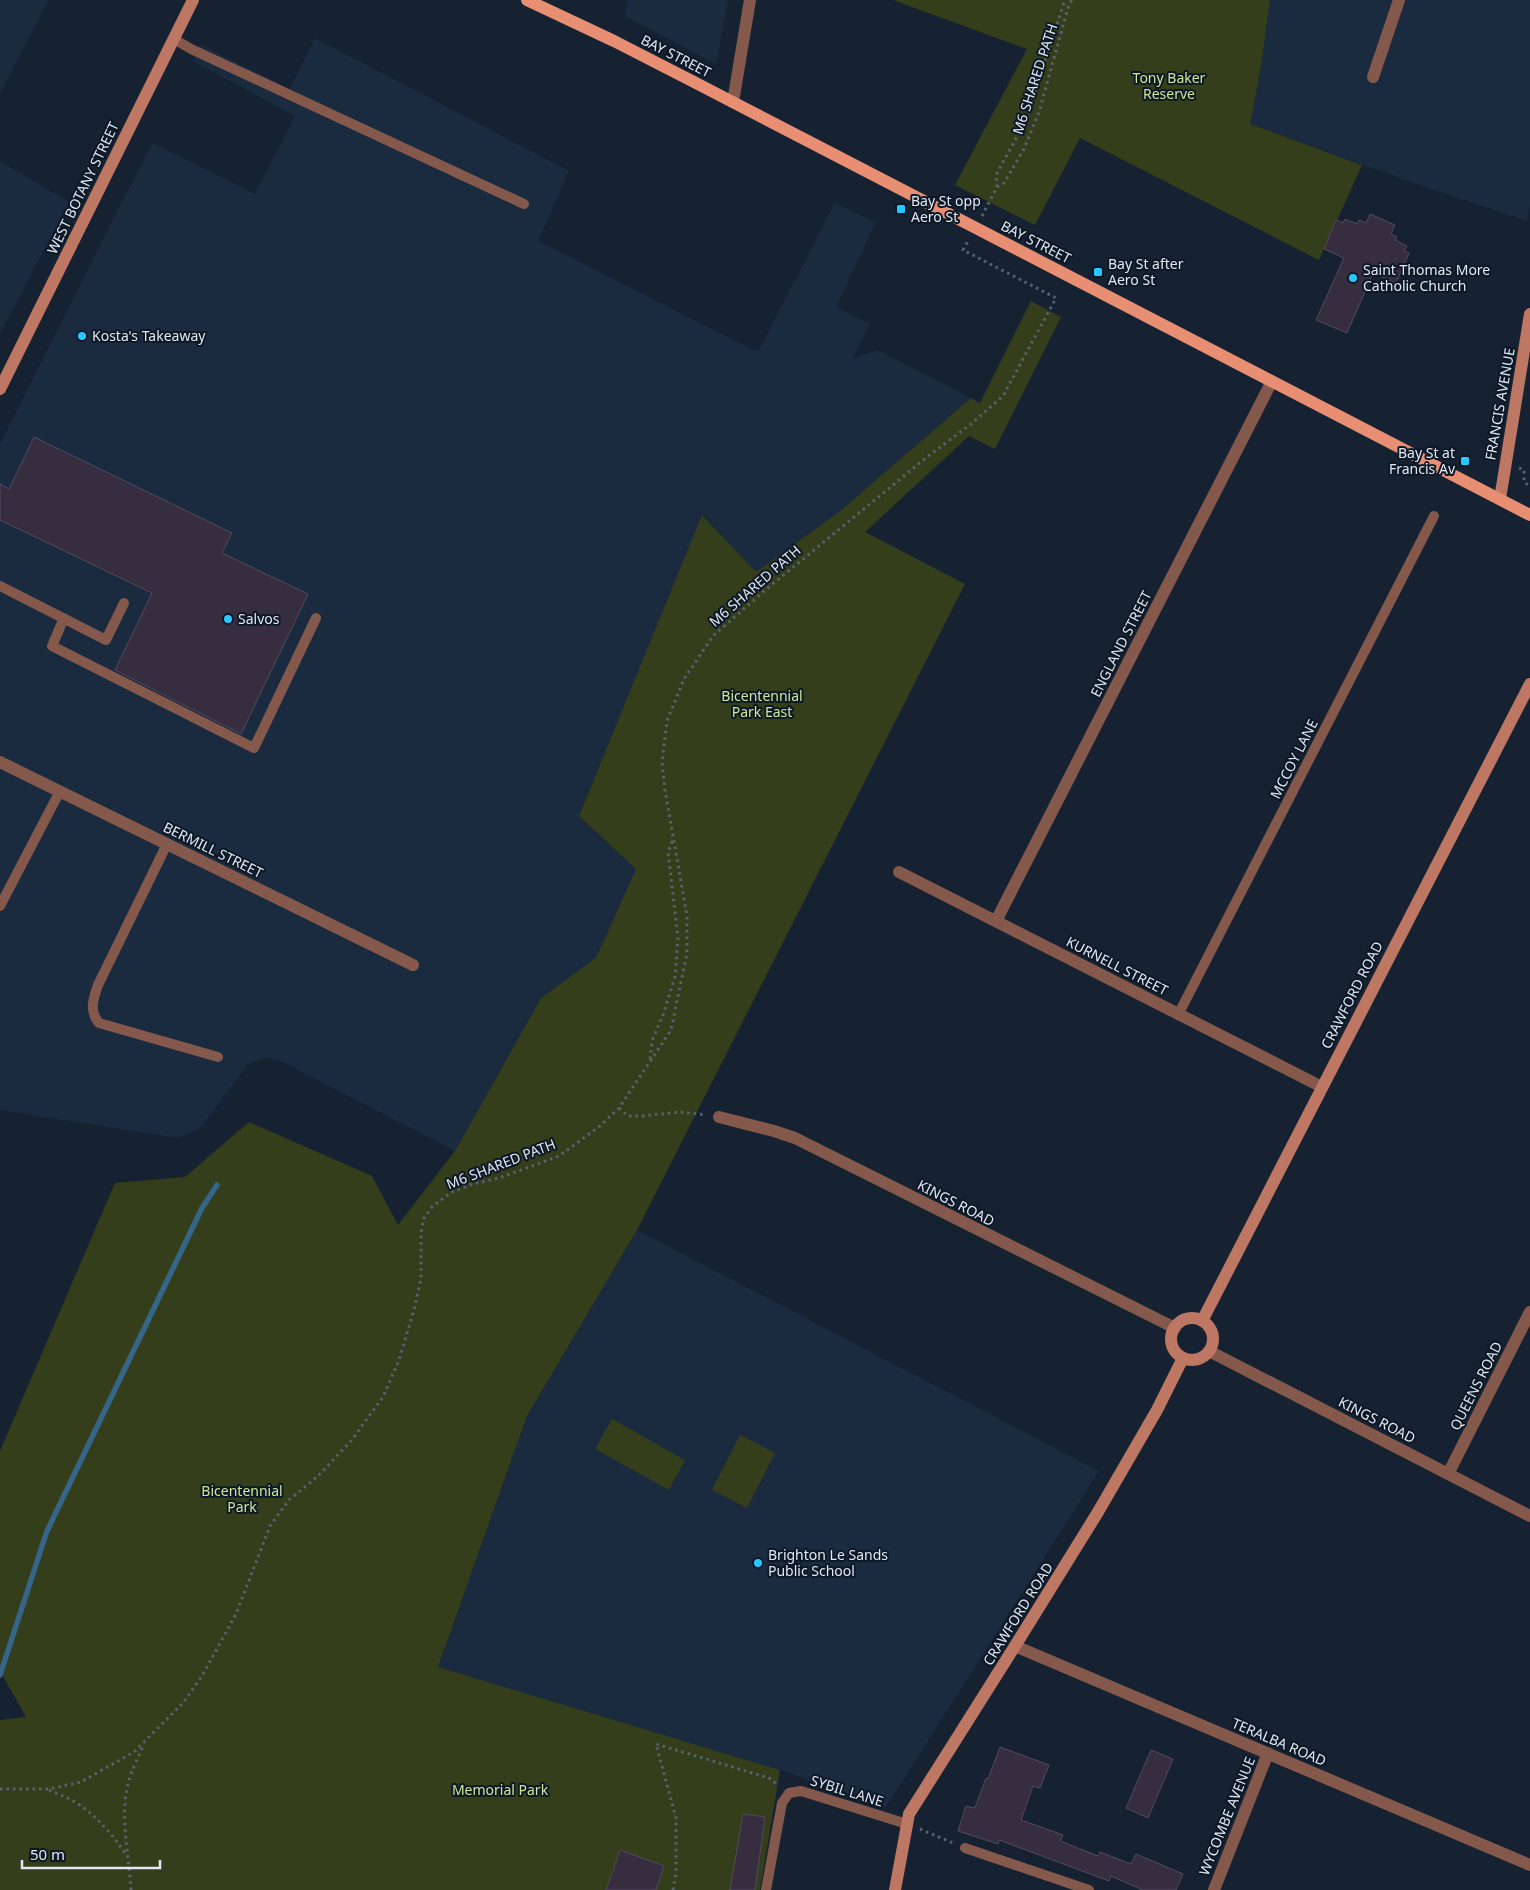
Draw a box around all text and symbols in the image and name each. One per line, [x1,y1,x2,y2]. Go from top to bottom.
street label: M6 SHARED PATH [1008,21,1061,137]
street label: BAY STREET [638,30,715,81]
park label: Tony Baker Reserve [1133,68,1206,103]
street label: WEST BOTANY STREET [42,118,123,257]
place label: Bay St opp Aero St [911,191,981,226]
marker: Bay St opp Aero St [895,203,907,215]
street label: BAY STREET [998,216,1075,267]
place label: Bay St after Aero St [1108,254,1184,289]
place label: Saint Thomas More Catholic Church [1363,260,1490,295]
marker: Bay St after Aero St [1092,266,1104,278]
marker: Saint Thomas More Catholic Church [1347,272,1359,284]
place label: Kosta's Takeaway [92,326,206,345]
marker: Kosta's Takeaway [76,330,88,342]
street label: FRANCIS AVENUE [1480,346,1519,462]
place label: Bay St at Francis Av [1389,443,1456,478]
marker: Bay St at Francis Av [1459,455,1471,467]
street label: M6 SHARED PATH [705,541,805,631]
street label: ENGLAND STREET [1086,587,1156,700]
place label: Salvos [238,609,280,628]
marker: Salvos [222,613,234,625]
park label: Bicentennial Park East [721,686,803,721]
street label: MCCOY LANE [1265,716,1322,802]
street label: BERMILL STREET [160,817,267,882]
street label: KURNELL STREET [1063,932,1172,1000]
street label: CRAWFORD ROAD [1316,938,1387,1052]
street label: M6 SHARED PATH [443,1134,558,1193]
street label: KINGS ROAD [914,1175,998,1230]
street label: QUEENS ROAD [1445,1338,1506,1433]
street label: KINGS ROAD [1335,1392,1419,1447]
park label: Bicentennial Park [201,1481,283,1516]
place label: Brighton Le Sands Public School [768,1545,888,1580]
marker: Brighton Le Sands Public School [752,1557,764,1569]
street label: CRAWFORD ROAD [978,1559,1057,1669]
street label: TERALBA ROAD [1229,1713,1329,1770]
street label: WYCOMBE AVENUE [1194,1754,1259,1878]
street label: SYBIL LANE [808,1770,886,1811]
park label: Memorial Park [452,1780,549,1799]
scale bar [22,1838,160,1870]
text: 50 m [30,1844,65,1864]

